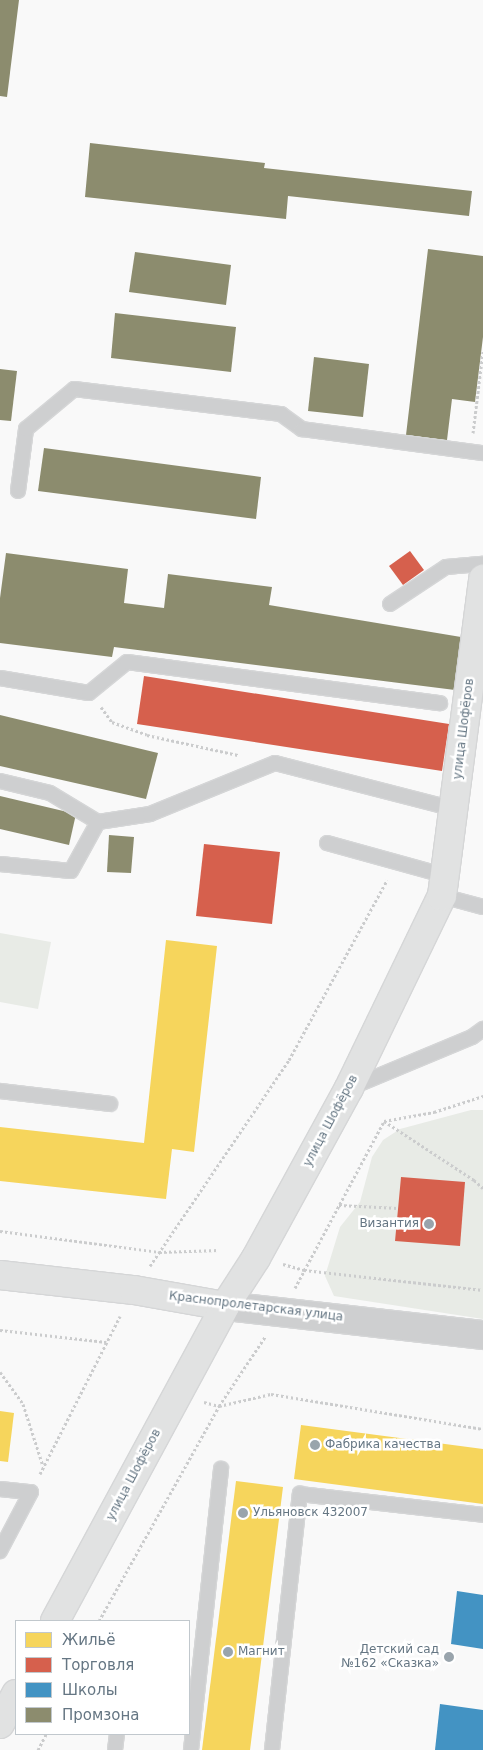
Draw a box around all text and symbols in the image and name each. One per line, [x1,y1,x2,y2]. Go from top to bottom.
street label: улица Шофёров [451,678,477,780]
street label: улица Шофёров [301,1073,361,1169]
place label: Византия [359,1217,419,1231]
marker: Византия [423,1218,435,1230]
street label: Краснопролетарская улица [168,1289,344,1325]
street label: улица Шофёров [104,1427,164,1523]
place label: Фабрика качества [325,1438,441,1452]
marker: Фабрика качества [309,1439,321,1451]
place label: Ульяновск 432007 [253,1506,368,1520]
marker: Ульяновск 432007 [237,1507,249,1519]
legend [15,1620,190,1735]
text: Жильё [62,1631,116,1649]
place label: Детский сад №162 «Сказка» [341,1643,439,1671]
place label: Магнит [238,1645,285,1659]
marker: Магнит [222,1646,234,1658]
marker: Детский сад №162 «Сказка» [443,1651,455,1663]
text: Торговля [62,1656,134,1674]
text: Школы [62,1681,118,1699]
text: Промзона [62,1706,139,1724]

